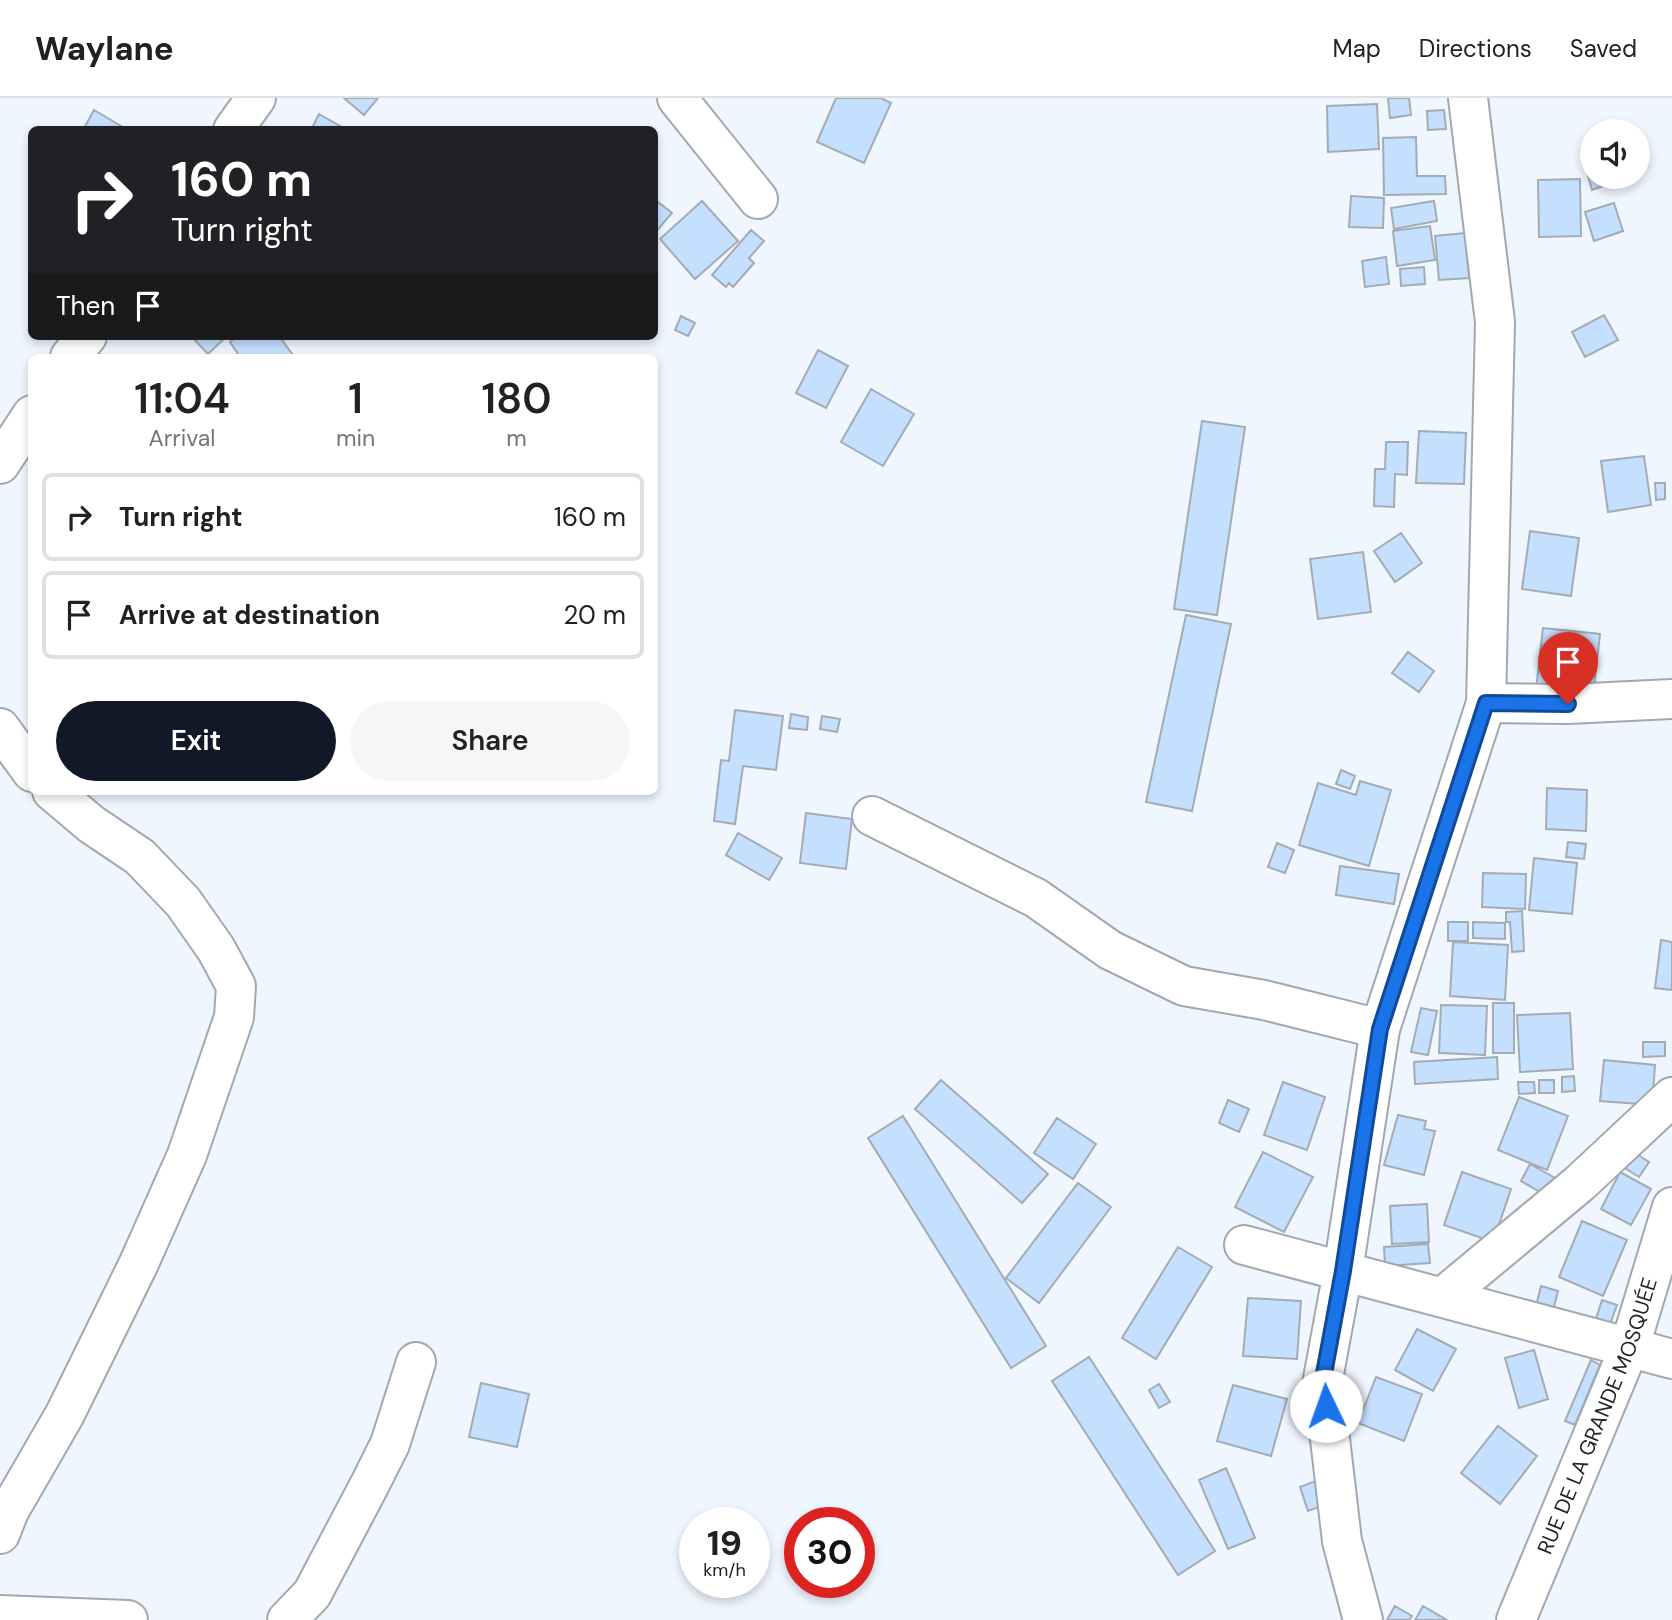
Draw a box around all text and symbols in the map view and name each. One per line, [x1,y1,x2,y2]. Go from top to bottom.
text: Waylane [35,27,174,70]
text: Map [1333,33,1381,64]
text: Directions [1419,33,1532,64]
text: Saved [1570,33,1637,64]
map controls [1580,119,1650,189]
button: sound [1580,119,1650,189]
text: 160 m [171,147,312,211]
icon: right [56,154,147,245]
text: Turn right [171,209,313,251]
icon: arrive [129,287,167,325]
text: Then [56,289,115,323]
text: 11:04 [134,371,230,426]
text: 1 [348,371,363,426]
text: 180 [482,371,552,426]
text: Arrival [148,423,215,453]
text: min [336,423,375,453]
text: m [506,423,527,453]
icon: right [60,498,98,536]
text: Turn right [119,500,243,534]
text: 160 m [554,500,626,534]
icon: arrive [60,596,98,634]
text: Arrive at destination [119,598,380,632]
text: 20 m [563,598,626,632]
pin [1538,632,1598,704]
icon: arrive [1549,643,1587,681]
button: Exit [56,701,336,781]
button: Share [350,701,630,781]
street label: RUE DE LA GRANDE MOSQUÉE [1531,1274,1664,1558]
position arrow [1289,1369,1363,1443]
speed limit sign: 30 [784,1507,875,1598]
text: 19 [707,1520,742,1566]
text: km/h [703,1558,746,1582]

